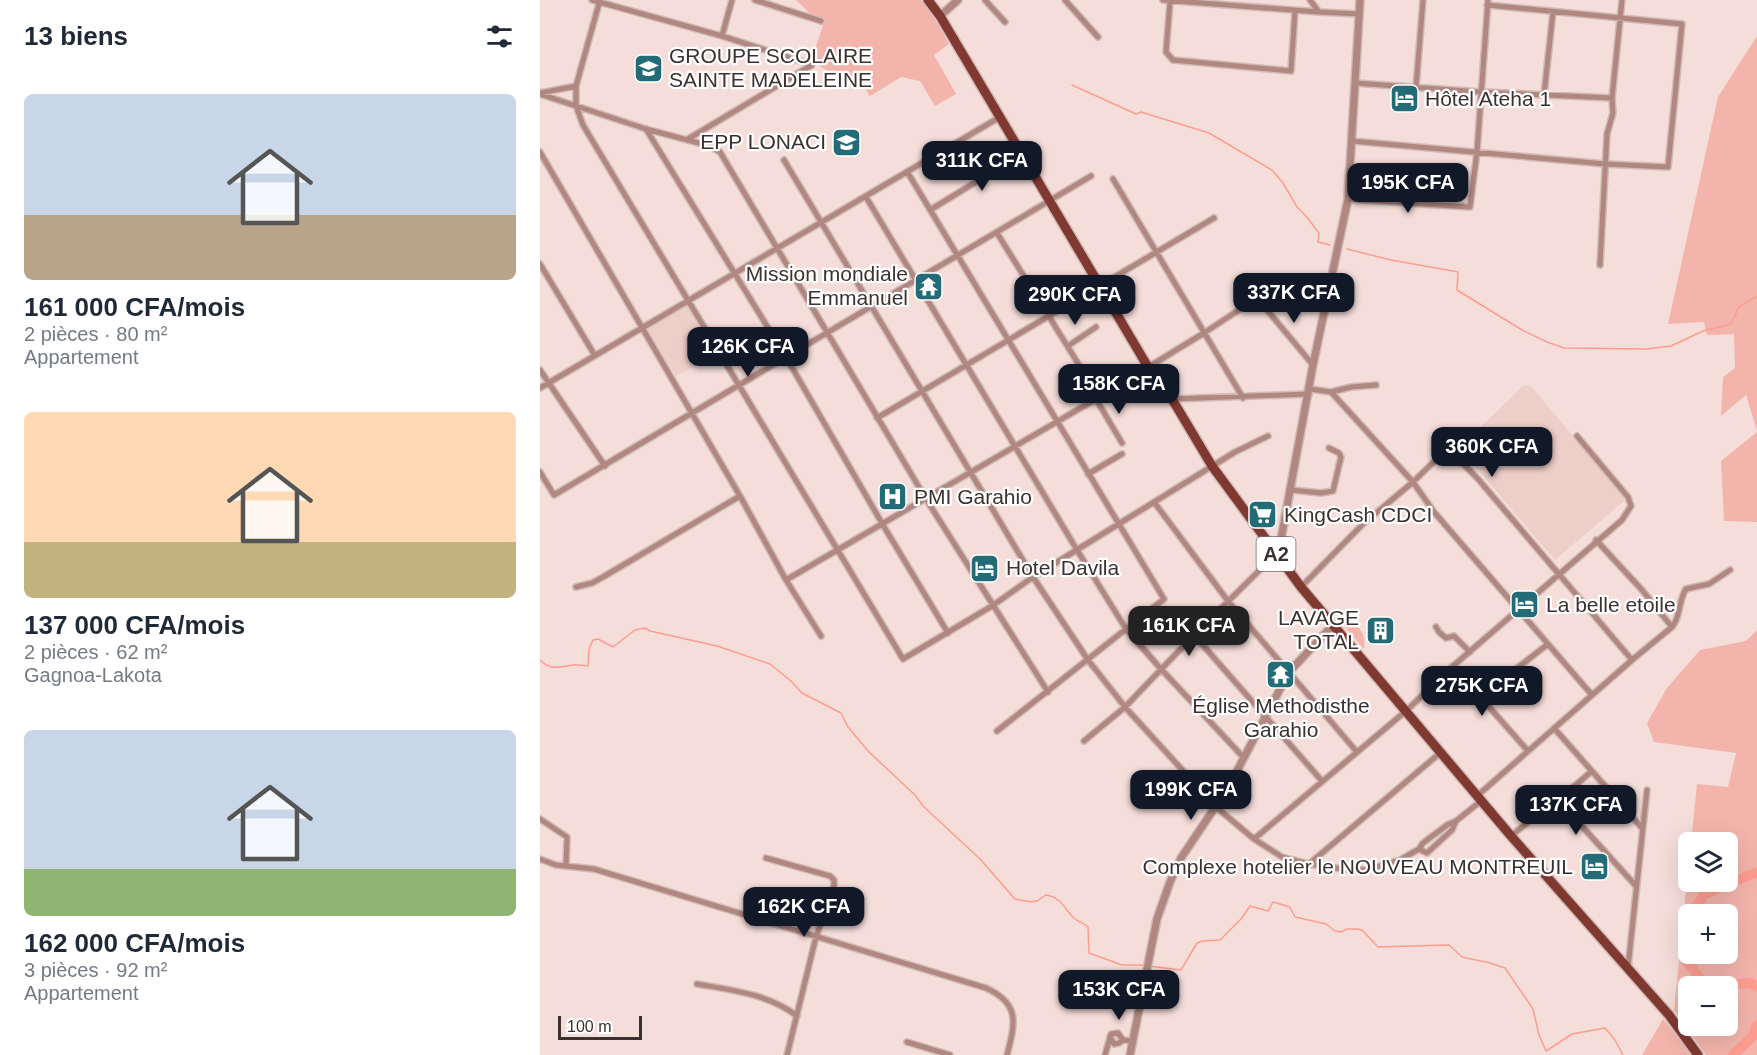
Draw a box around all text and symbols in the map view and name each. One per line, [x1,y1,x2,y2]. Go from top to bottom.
icon: filters [483,20,516,53]
text: 13 biens [24,21,128,51]
place label: GROUPE SCOLAIRE SAINTE MADELEINE [669,44,872,91]
school or university icon: GROUPE SCOLAIRE SAINTE MADELEINE [632,52,664,84]
hotel icon: Hôtel Ateha 1 [1388,83,1420,115]
place label: Hôtel Ateha 1 [1425,87,1551,110]
school or university icon: EPP LONACI [831,126,863,158]
place label: EPP LONACI [700,130,826,153]
icon: home [216,133,324,241]
pin: 311K CFA [920,141,1044,192]
text: 311K CFA [936,149,1028,171]
pin: 195K CFA [1346,163,1470,214]
text: 195K CFA [1361,171,1455,193]
place label: Mission mondiale Emmanuel [746,262,908,309]
temple icon: Mission mondiale Emmanuel [913,270,945,302]
pin: 337K CFA [1232,273,1356,324]
pin: 290K CFA [1013,275,1137,326]
text: 337K CFA [1247,281,1341,303]
text: 290K CFA [1028,283,1122,305]
text: 161 000 CFA/mois [24,292,245,322]
text: 2 pièces · 80 m² [24,323,167,345]
pin: 126K CFA [686,327,810,378]
text: 126K CFA [701,335,795,357]
text: Appartement [24,346,139,368]
pin: 158K CFA [1057,364,1181,415]
text: 158K CFA [1072,372,1166,394]
pin: 360K CFA [1430,427,1554,478]
text: 360K CFA [1445,435,1539,457]
icon: home [216,451,324,559]
hospital icon: PMI Garahio [877,481,909,513]
place label: PMI Garahio [914,485,1032,508]
supermarket icon: KingCash CDCI [1247,499,1279,531]
place label: KingCash CDCI [1284,503,1432,526]
road number: A2 [1256,537,1296,571]
hotel icon: Hotel Davila [969,552,1001,584]
place label: Hotel Davila [1006,556,1120,579]
hotel icon: La belle etoile [1509,589,1541,621]
place label: La belle etoile [1546,593,1676,616]
pin: 161K CFA [1127,606,1251,657]
place label: LAVAGE TOTAL [1278,606,1359,653]
text: 137 000 CFA/mois [24,610,245,640]
text: 161K CFA [1142,614,1236,636]
building icon: LAVAGE TOTAL [1364,614,1396,646]
text: 2 pièces · 62 m² [24,641,167,663]
temple icon: Église Methodisthe Garahio [1265,659,1297,691]
text: Gagnoa-Lakota [24,664,162,686]
pin: 275K CFA [1420,666,1544,717]
text: 275K CFA [1435,674,1529,696]
place label: Église Methodisthe Garahio [1192,694,1370,741]
icon: home [216,769,324,877]
pin: 199K CFA [1129,770,1253,821]
text: 199K CFA [1144,778,1238,800]
pin: 137K CFA [1514,785,1638,836]
text: 137K CFA [1529,793,1623,815]
map controls [1678,832,1738,1036]
button: layers [1678,832,1738,892]
hotel icon: Complexe hotelier le NOUVEAU MONTREUIL [1578,851,1610,883]
place label: Complexe hotelier le NOUVEAU MONTREUIL [1142,855,1573,878]
pin: 162K CFA [742,887,866,938]
text: 162K CFA [757,895,851,917]
button: + [1678,904,1738,964]
text: 162 000 CFA/mois [24,928,245,958]
text: 3 pièces · 92 m² [24,959,167,981]
pin: 153K CFA [1057,970,1181,1021]
button: − [1678,976,1738,1036]
text: 153K CFA [1072,978,1166,1000]
text: Appartement [24,982,139,1004]
scale bar [558,1013,642,1040]
text: 100 m [567,1018,611,1035]

